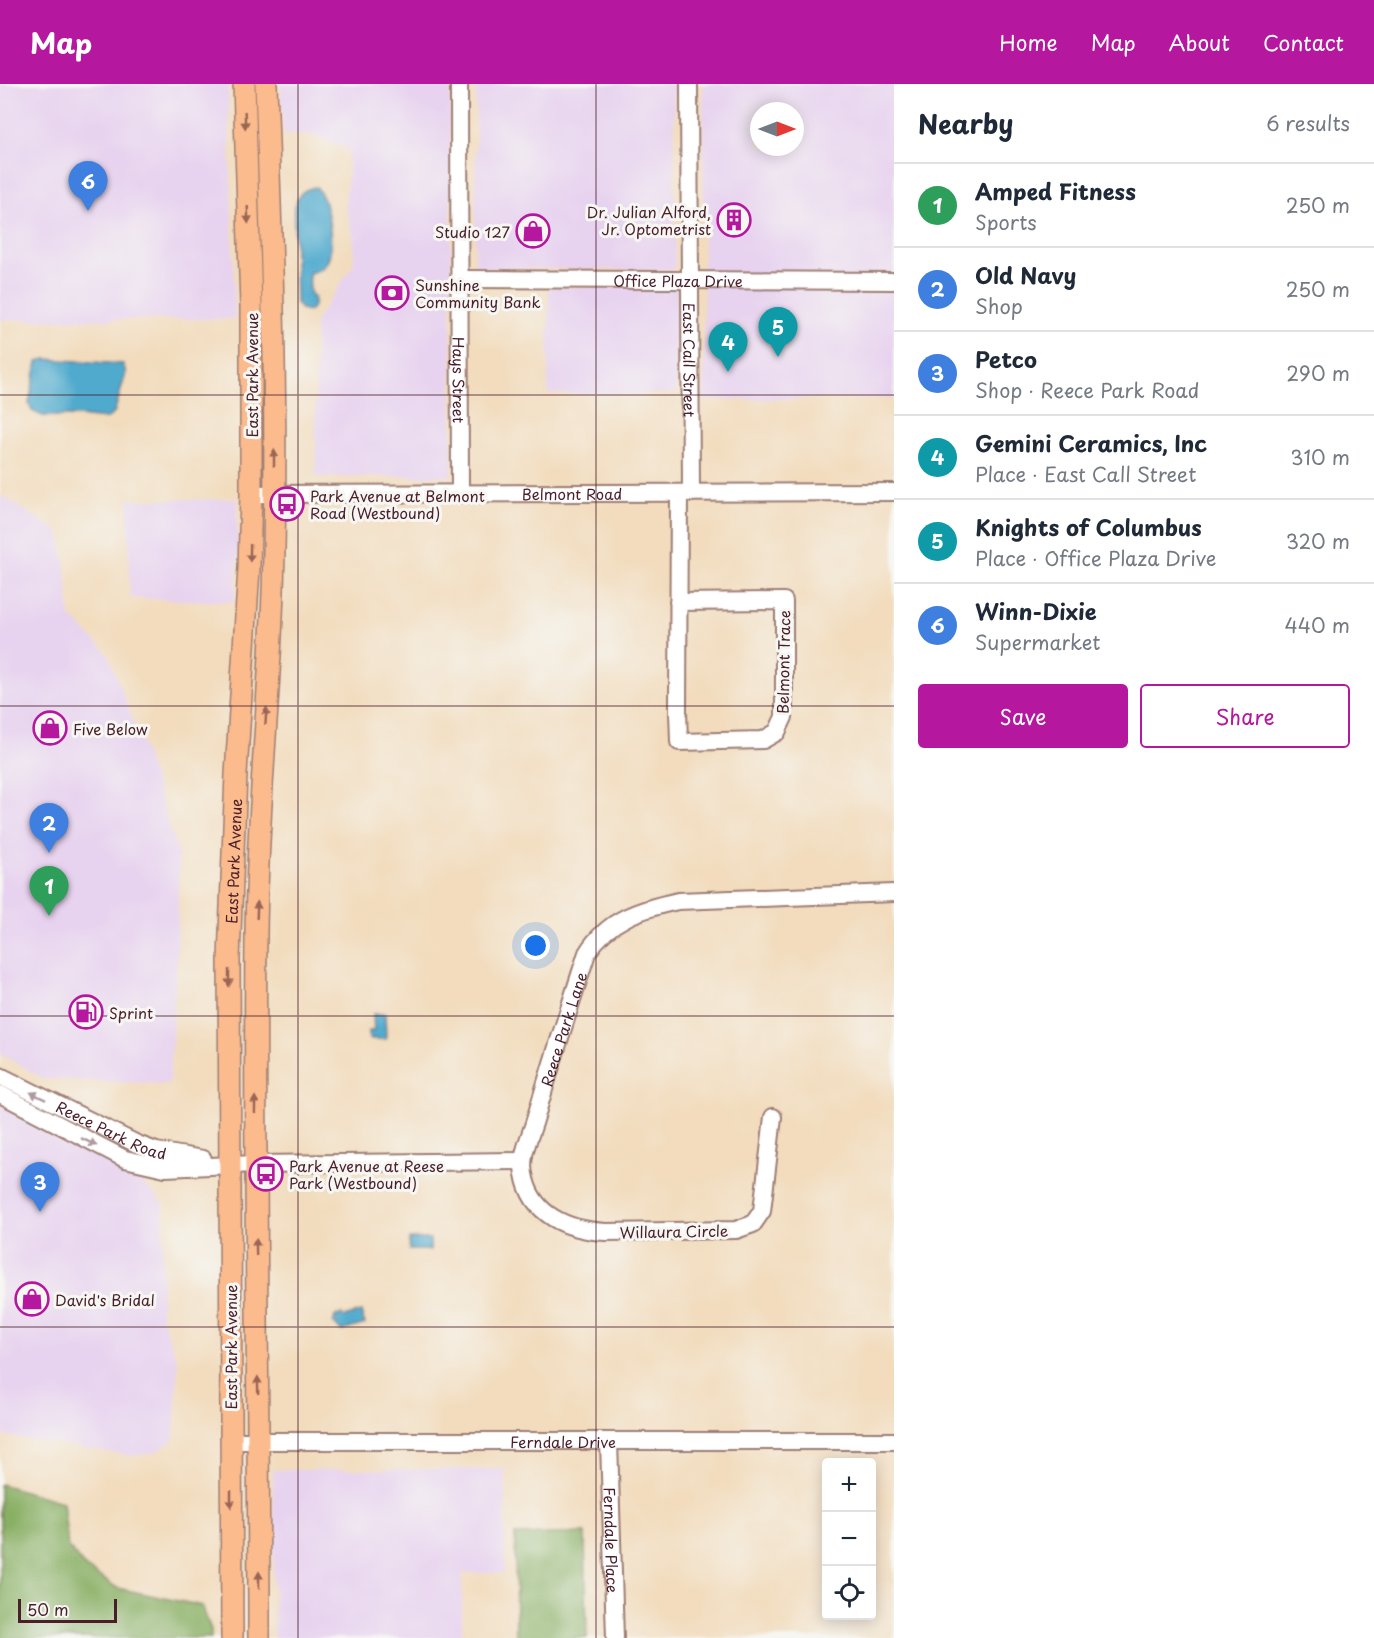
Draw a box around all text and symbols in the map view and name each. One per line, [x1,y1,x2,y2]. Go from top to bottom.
text: Map [30,21,92,64]
text: Home [999,26,1058,58]
text: Map [1091,26,1136,58]
text: About [1169,26,1230,58]
text: Contact [1263,26,1344,58]
north arrow [750,102,804,156]
text: Nearby [918,104,1013,143]
text: 6 results [1266,108,1350,138]
one-way arrow [240,111,250,130]
pin: 6 [68,162,107,211]
text: Amped Fitness [975,174,1136,207]
text: 1 [933,190,942,220]
text: 250 m [1286,190,1350,220]
place label: Dr. Julian Alford, Jr. Optometrist [587,200,711,240]
building icon: Dr. Julian Alford, Jr. Optometrist [716,202,752,238]
one-way arrow [243,206,253,225]
text: Sports [975,207,1037,237]
shop icon: Studio 127 [515,213,551,249]
place label: Studio 127 [435,220,511,243]
text: Old Navy [975,258,1076,291]
street label: Office Plaza Drive [613,268,743,292]
place label: Sunshine Community Bank [415,273,541,313]
text: 2 [930,274,945,304]
text: 250 m [1286,274,1350,304]
bank icon: Sunshine Community Bank [374,275,410,311]
text: Shop [975,291,1023,321]
street label: East Call Street [679,303,702,417]
pin: 5 [758,308,798,357]
street label: East Park Avenue [240,312,263,438]
pin: 4 [708,322,748,372]
street label: Hays Street [448,337,471,423]
text: Petco [975,342,1037,375]
text: 3 [931,358,944,388]
text: 290 m [1286,358,1350,388]
text: Shop · Reece Park Road [975,375,1199,405]
text: Gemini Ceramics, Inc [975,426,1207,459]
text: 4 [931,442,944,472]
text: 310 m [1290,442,1350,472]
one-way arrow [269,448,279,467]
text: Place · East Call Street [975,459,1196,489]
street label: Belmont Road [522,481,622,505]
place label: Park Avenue at Belmont Road (Westbound) [310,484,485,524]
bus stop icon: Park Avenue at Belmont Road (Westbound) [269,486,305,522]
text: Knights of Columbus [975,510,1202,543]
text: 5 [931,526,944,556]
text: 320 m [1286,526,1350,556]
one-way arrow [245,543,255,562]
text: Place · Office Plaza Drive [975,543,1216,573]
text: Winn-Dixie [975,594,1097,627]
street label: Belmont Trace [771,610,795,714]
text: 6 [930,610,945,640]
text: 440 m [1285,610,1350,640]
text: Supermarket [975,627,1101,657]
button: Save [918,684,1128,748]
button: Share [1140,684,1350,748]
one-way arrow [262,706,271,725]
shop icon: Five Below [32,710,68,746]
place label: Five Below [73,717,148,740]
street label: East Park Avenue [219,798,247,924]
pin: 2 [29,804,68,853]
pin: 1 [29,866,68,916]
one-way arrow [252,901,261,920]
your location [521,931,550,960]
one-way arrow [224,969,234,988]
street label: Reece Park Lane [534,969,592,1089]
fuel station icon: Sprint [68,994,104,1030]
place label: Sprint [109,1001,153,1024]
one-way arrow [30,1091,47,1100]
street label: Reece Park Road [52,1094,168,1164]
one-way arrow [250,1096,260,1115]
one-way arrow [81,1137,98,1146]
place label: Park Avenue at Reese Park (Westbound) [289,1154,444,1194]
bus stop icon: Park Avenue at Reese Park (Westbound) [248,1156,284,1192]
pin: 3 [20,1162,60,1212]
street label: Willaura Circle [620,1219,728,1243]
one-way arrow [251,1238,261,1257]
shop icon: David's Bridal [14,1281,50,1317]
street label: East Park Avenue [219,1284,242,1410]
place label: David's Bridal [55,1288,155,1311]
one-way arrow [253,1375,263,1394]
street label: Ferndale Drive [510,1430,616,1453]
map controls [822,1458,876,1620]
button: + [822,1458,876,1512]
street label: Ferndale Place [599,1487,625,1593]
one-way arrow [226,1490,236,1509]
button: − [822,1512,876,1566]
button: locate [822,1566,876,1620]
one-way arrow [254,1570,264,1589]
scale bar [18,1596,117,1624]
text: 50 m [27,1597,68,1621]

